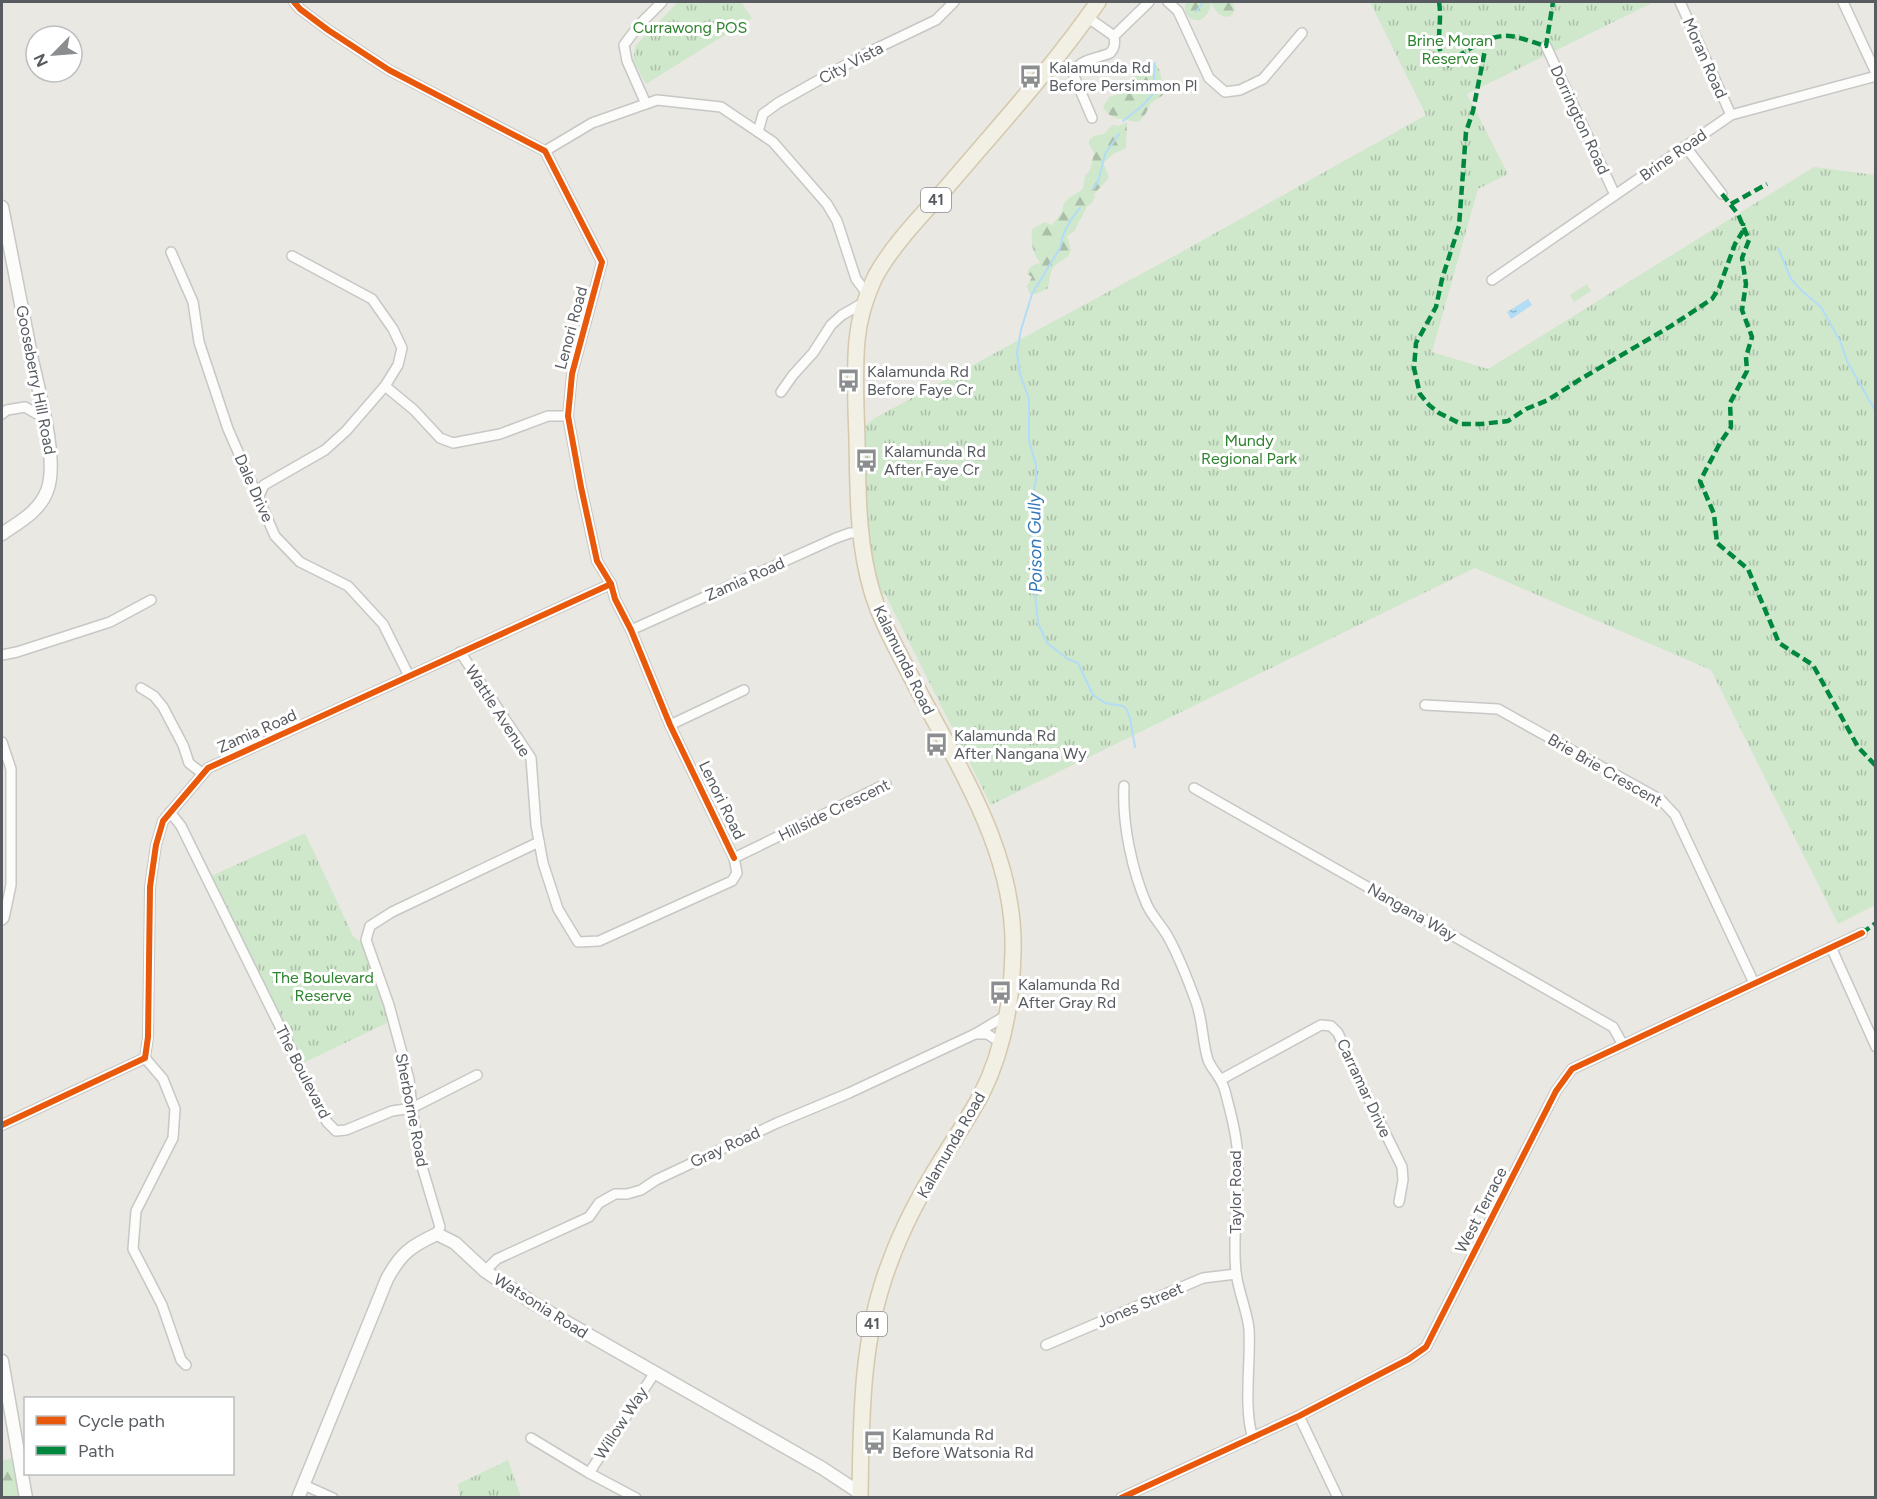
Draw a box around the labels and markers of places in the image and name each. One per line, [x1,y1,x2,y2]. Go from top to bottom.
place label: Kalamunda Rd Before Persimmon Pl [1049,58,1197,95]
bus stop icon: Kalamunda Rd Before Persimmon Pl [1018,63,1044,89]
place label: Kalamunda Rd Before Faye Cr [867,362,974,399]
bus stop icon: Kalamunda Rd Before Faye Cr [836,367,862,393]
place label: Kalamunda Rd After Faye Cr [884,442,986,479]
bus stop icon: Kalamunda Rd After Faye Cr [853,447,879,473]
place label: Kalamunda Rd After Nangana Wy [954,726,1087,763]
bus stop icon: Kalamunda Rd After Nangana Wy [923,731,949,757]
place label: Kalamunda Rd After Gray Rd [1018,975,1120,1012]
bus stop icon: Kalamunda Rd After Gray Rd [987,980,1013,1006]
place label: Kalamunda Rd Before Watsonia Rd [892,1425,1034,1462]
bus stop icon: Kalamunda Rd Before Watsonia Rd [861,1430,887,1456]

